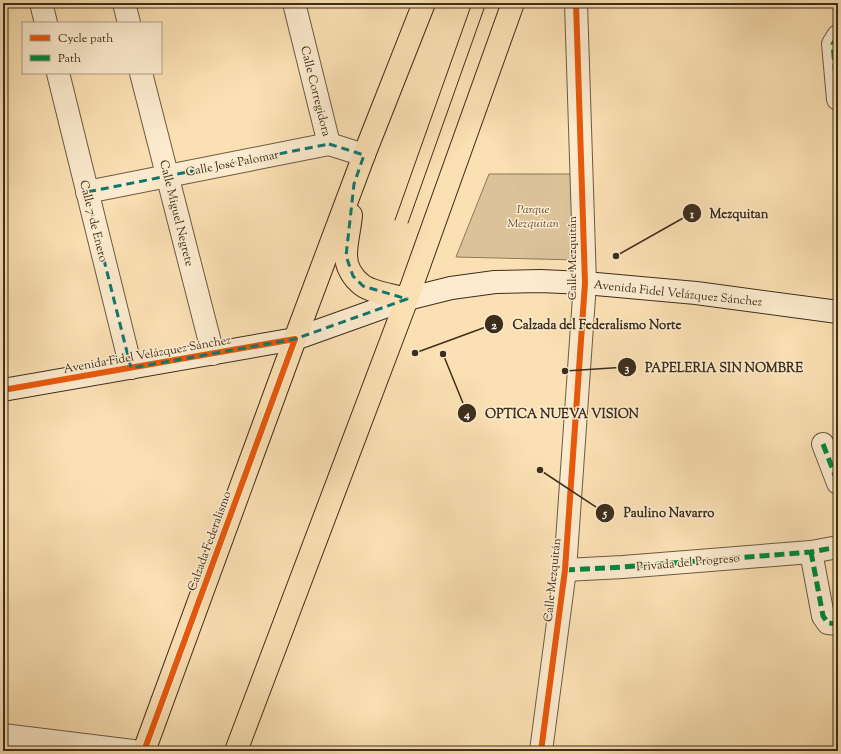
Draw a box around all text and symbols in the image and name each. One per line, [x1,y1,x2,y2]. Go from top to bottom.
legend [22,22,162,74]
text: Cycle path [58,30,113,48]
street label: Calle Corregidora [295,44,335,139]
text: Path [58,50,81,68]
street label: Calle José Palomar [184,146,281,182]
street label: Calle Miguel Negrete [154,158,198,269]
street label: Calle 7 de Enero [74,178,112,265]
park label: Parque Mezquitan [507,201,560,233]
callout: Mezquitan [682,201,777,226]
text: 1 [689,206,695,224]
text: Mezquitan [709,206,769,224]
street label: Calle Mezquitán [564,216,582,300]
street label: Avenida Fidel Velázquez Sánchez [593,276,764,312]
callout: Calzada del Federalismo Norte [484,312,690,337]
text: 2 [491,317,497,335]
text: Calzada del Federalismo Norte [512,317,682,335]
street label: Avenida Fidel Velázquez Sánchez [62,331,233,379]
callout: PAPELERIA SIN NOMBRE [617,355,811,380]
text: 3 [625,360,630,378]
text: PAPELERIA SIN NOMBRE [645,360,803,378]
callout: OPTICA NUEVA VISION [457,401,647,426]
text: 4 [463,406,470,424]
text: OPTICA NUEVA VISION [485,406,640,424]
street label: Calzada Federalismo [183,488,237,594]
callout: Paulino Navarro [595,500,722,525]
text: 5 [602,505,608,523]
text: Paulino Navarro [624,505,714,523]
street label: Calle Mezquitán [540,537,566,623]
street label: Privada del Progreso [636,549,741,576]

